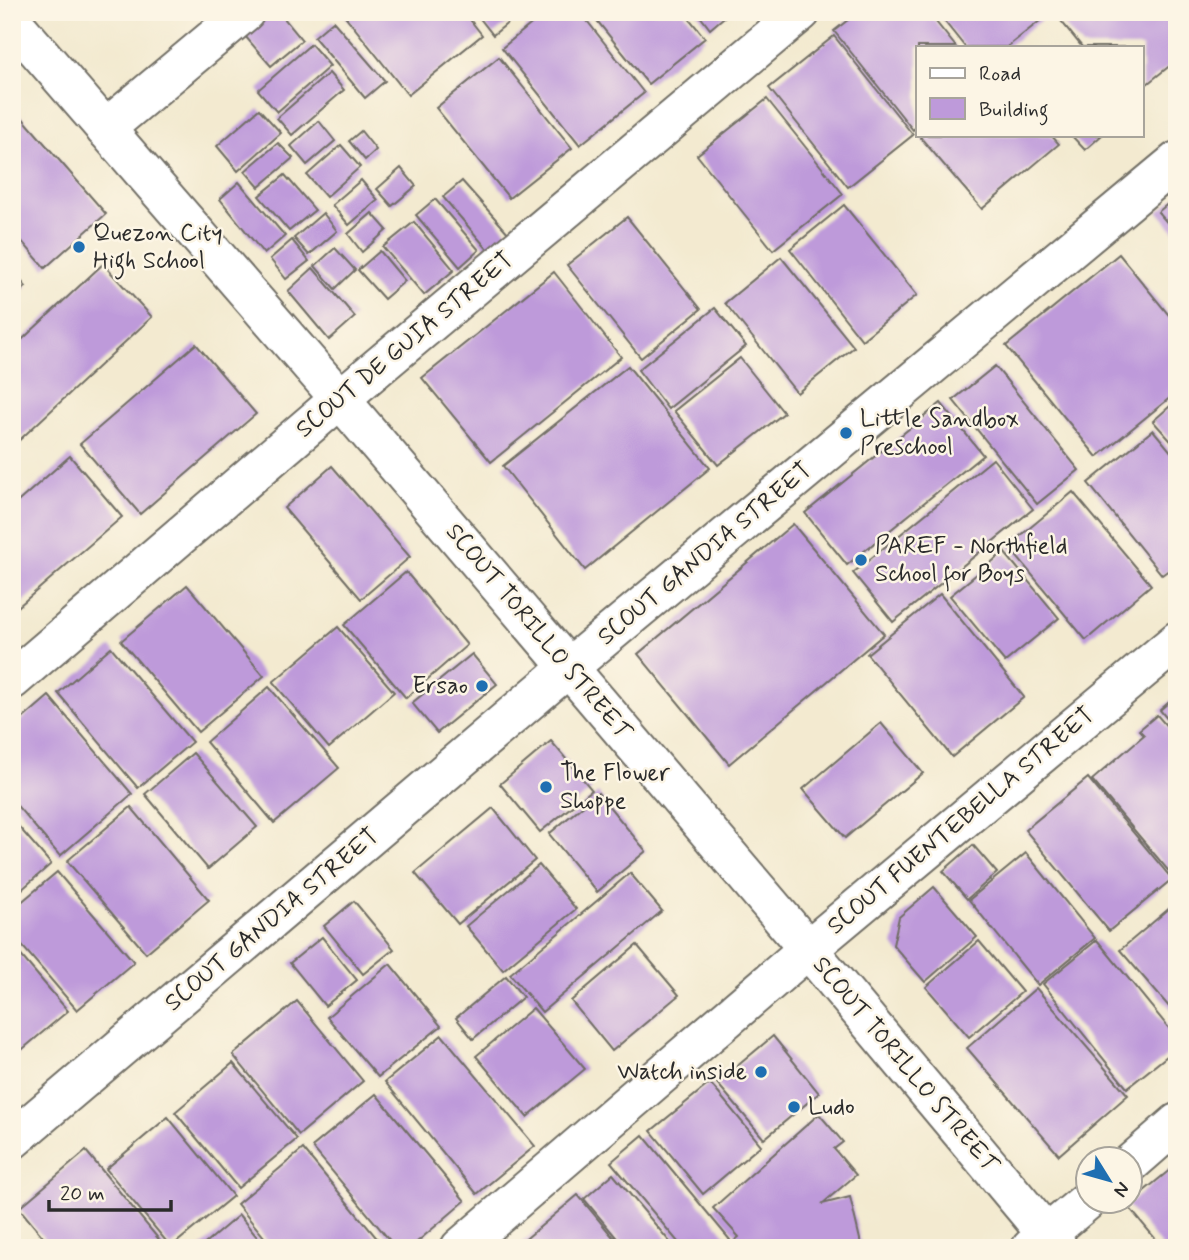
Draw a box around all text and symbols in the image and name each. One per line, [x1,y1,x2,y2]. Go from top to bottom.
legend [916,46,1144,136]
text: Road [979,60,1021,88]
text: Building [979,96,1049,126]
place label: Quezon City High School [93,218,222,280]
marker: Quezon City High School [71,239,87,255]
street label: SCOUT DE GUIA STREET [290,245,520,445]
place label: Little Sandbox Preschool [860,404,1019,463]
marker: Little Sandbox Preschool [838,425,854,441]
street label: SCOUT GANDIA STREET [592,455,818,653]
street label: SCOUT TORILLO STREET [438,517,638,747]
place label: PAREF - Northfield School for Boys [875,531,1067,592]
marker: PAREF - Northfield School for Boys [853,552,869,568]
place label: Ersao [412,671,468,702]
marker: Ersao [474,678,490,694]
street label: SCOUT FUENTEBELLA STREET [821,700,1101,942]
place label: The Flower Shoppe [560,758,671,817]
marker: The Flower Shoppe [538,779,554,795]
street label: SCOUT GANDIA STREET [159,821,385,1019]
street label: SCOUT TORILLO STREET [805,950,1005,1180]
place label: Watch inside [617,1057,747,1088]
marker: Watch inside [753,1064,769,1080]
place label: Ludo [808,1092,855,1123]
marker: Ludo [786,1099,802,1115]
north arrow [1074,1144,1144,1214]
scale bar [49,1169,172,1213]
text: N [1108,1177,1135,1202]
text: 20 m [60,1180,105,1208]

